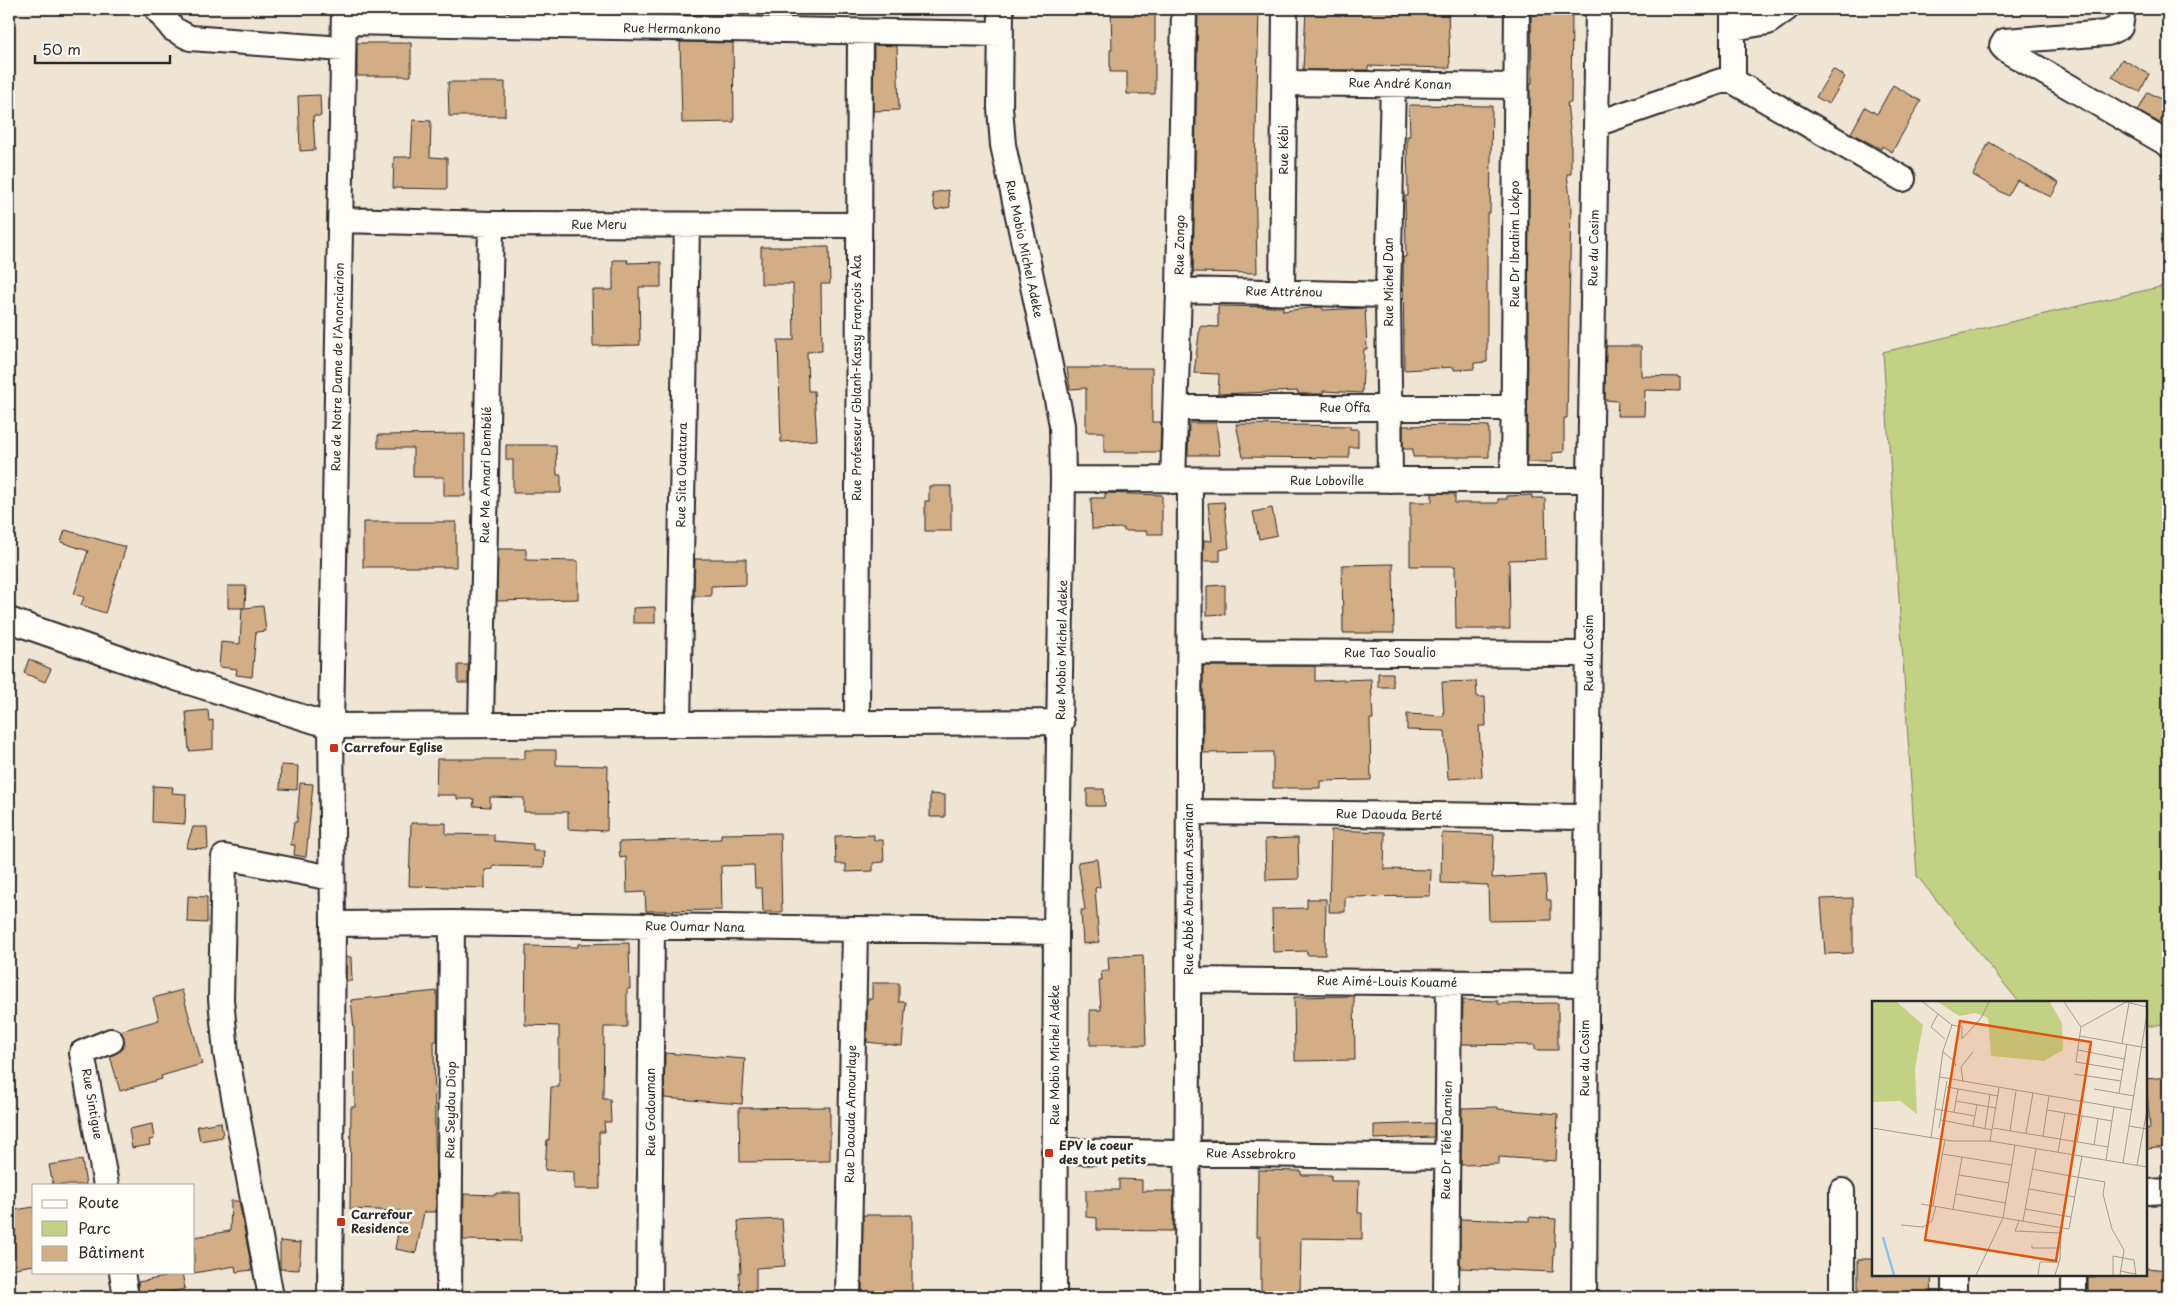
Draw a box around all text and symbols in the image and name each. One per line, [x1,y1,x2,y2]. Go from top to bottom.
street label: Rue Hermankono [623,18,721,38]
scale bar [35,32,170,64]
text: 50 m [42,37,81,60]
street label: Rue André Konan [1348,73,1452,93]
street label: Rue Kébi [1274,125,1292,175]
street label: Rue Mobio Michel Adeke [1002,178,1048,320]
street label: Rue Dr Ibrahim Lokpo [1505,180,1523,307]
street label: Rue du Cosim [1583,209,1603,287]
street label: Rue Meru [571,215,627,233]
street label: Rue Zongo [1169,215,1189,275]
street label: Rue Michel Dan [1379,237,1397,327]
street label: Rue Professeur Gblanh-Kassy François Aka [847,254,865,501]
street label: Rue de Notre Dame de l'Anonciarion [326,262,348,472]
street label: Rue Attrénou [1245,281,1323,301]
street label: Rue Offa [1320,398,1371,416]
street label: Rue Me Amari Dembélé [475,406,495,544]
street label: Rue Sita Ouattara [671,422,691,528]
street label: Rue Loboville [1290,471,1364,489]
street label: Rue Mobio Michel Adeke [1051,579,1071,720]
street label: Rue du Cosim [1579,614,1597,692]
street label: Rue Tao Soualio [1344,643,1436,661]
place label: Carrefour Eglise [344,738,443,756]
marker: Carrefour Eglise [328,742,340,754]
street label: Rue Abbé Abraham Assemian [1179,803,1197,975]
street label: Rue Daouda Berté [1336,804,1442,824]
street label: Rue Oumar Nana [645,916,746,936]
street label: Rue Aimé-Louis Kouamé [1317,971,1457,991]
street label: Rue Mobio Michel Adeke [1045,984,1063,1125]
inset map [1872,1001,2147,1276]
street label: Rue du Cosim [1575,1019,1593,1097]
street label: Rue Daouda Amourlaye [840,1045,860,1183]
street label: Rue Seydou Diop [440,1061,460,1159]
street label: Rue Sintigue [78,1067,108,1141]
street label: Rue Godouman [641,1068,659,1156]
street label: Rue Dr Téhé Damien [1436,1080,1456,1200]
place label: EPV le coeur des tout petits [1059,1136,1146,1168]
street label: Rue Assebrokro [1206,1143,1296,1163]
marker: EPV le coeur des tout petits [1043,1147,1055,1159]
legend [32,1184,195,1274]
text: Route [78,1190,119,1213]
place label: Carrefour Residence [351,1205,413,1237]
text: Parc [78,1216,111,1239]
marker: Carrefour Residence [335,1216,347,1228]
text: Bâtiment [78,1240,145,1263]

